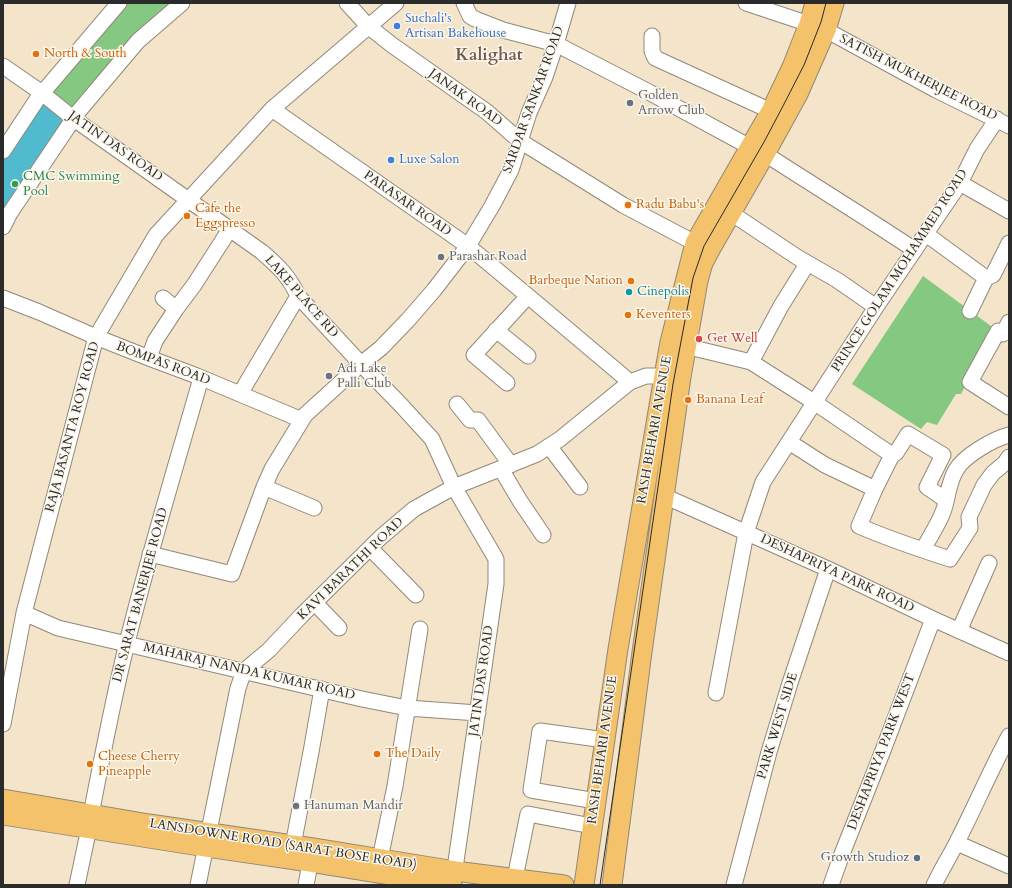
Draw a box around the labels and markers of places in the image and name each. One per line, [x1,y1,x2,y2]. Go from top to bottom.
place label: Suchali's Artisan Bakehouse [405,11,506,42]
marker: Suchali's Artisan Bakehouse [392,21,402,31]
place label: North & South [44,46,127,62]
marker: North & South [31,49,41,59]
place label: Golden Arrow Club [638,88,705,119]
marker: Golden Arrow Club [625,98,635,108]
place label: Luxe Salon [399,152,460,168]
marker: Luxe Salon [386,155,396,165]
place label: CMC Swimming Pool [23,169,120,200]
marker: CMC Swimming Pool [10,179,20,189]
place label: Radu Babu's [636,197,704,213]
marker: Radu Babu's [623,200,633,210]
place label: Cafe the Eggspresso [195,201,255,232]
marker: Cafe the Eggspresso [182,211,192,221]
place label: Parashar Road [449,249,527,265]
marker: Parashar Road [436,252,446,262]
place label: Barbeque Nation [529,273,623,289]
marker: Barbeque Nation [626,276,636,286]
place label: Cinepolis [637,284,689,300]
marker: Cinepolis [624,287,634,297]
place label: Keventers [636,307,691,323]
marker: Keventers [623,310,633,320]
place label: Get Well [707,331,758,347]
marker: Get Well [694,334,704,344]
place label: Adi Lake Palli Club [337,361,391,392]
marker: Adi Lake Palli Club [324,371,334,381]
place label: Banana Leaf [696,392,763,408]
marker: Banana Leaf [683,395,693,405]
place label: The Daily [385,746,441,762]
place label: Cheese Cherry Pineapple [98,749,180,780]
marker: The Daily [372,749,382,759]
marker: Cheese Cherry Pineapple [85,759,95,769]
place label: Hanuman Mandir [304,798,403,814]
marker: Hanuman Mandir [291,801,301,811]
place label: Growth Studioz [821,850,909,866]
marker: Growth Studioz [912,853,922,863]

